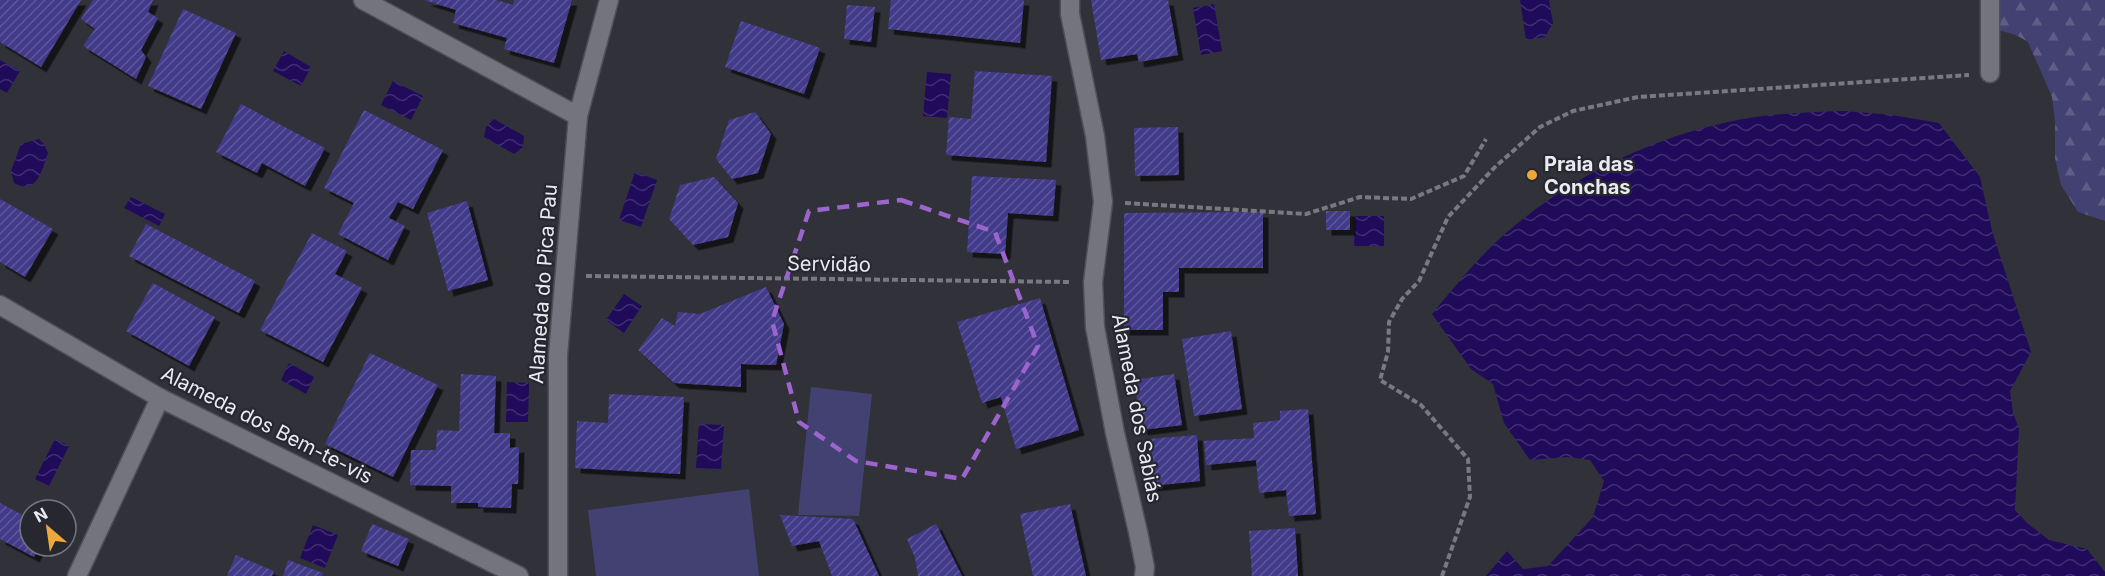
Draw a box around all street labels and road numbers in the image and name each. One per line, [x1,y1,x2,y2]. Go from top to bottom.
street label: Alameda do Pica Pau [524,183,562,385]
street label: Servidão [787,251,871,277]
street label: Alameda dos Sabiás [1107,312,1167,504]
street label: Alameda dos Bem-te-vis [157,361,377,489]

